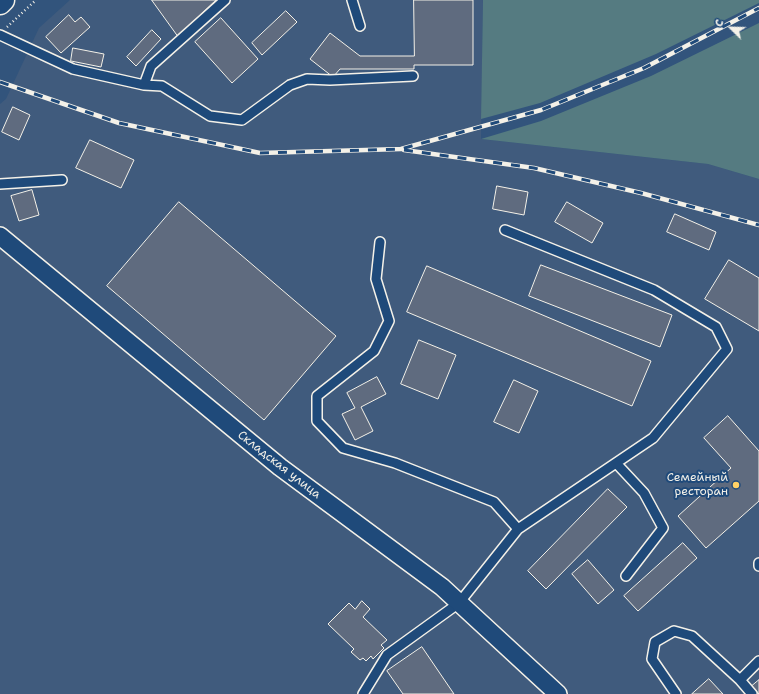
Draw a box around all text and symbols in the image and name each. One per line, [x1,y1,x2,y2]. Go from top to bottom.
north arrow [711,8,751,48]
text: С [711,17,728,29]
street label: Складская улица [234,428,324,502]
place label: Семейный ресторан [667,471,728,499]
marker: Семейный ресторан [731,480,741,490]

